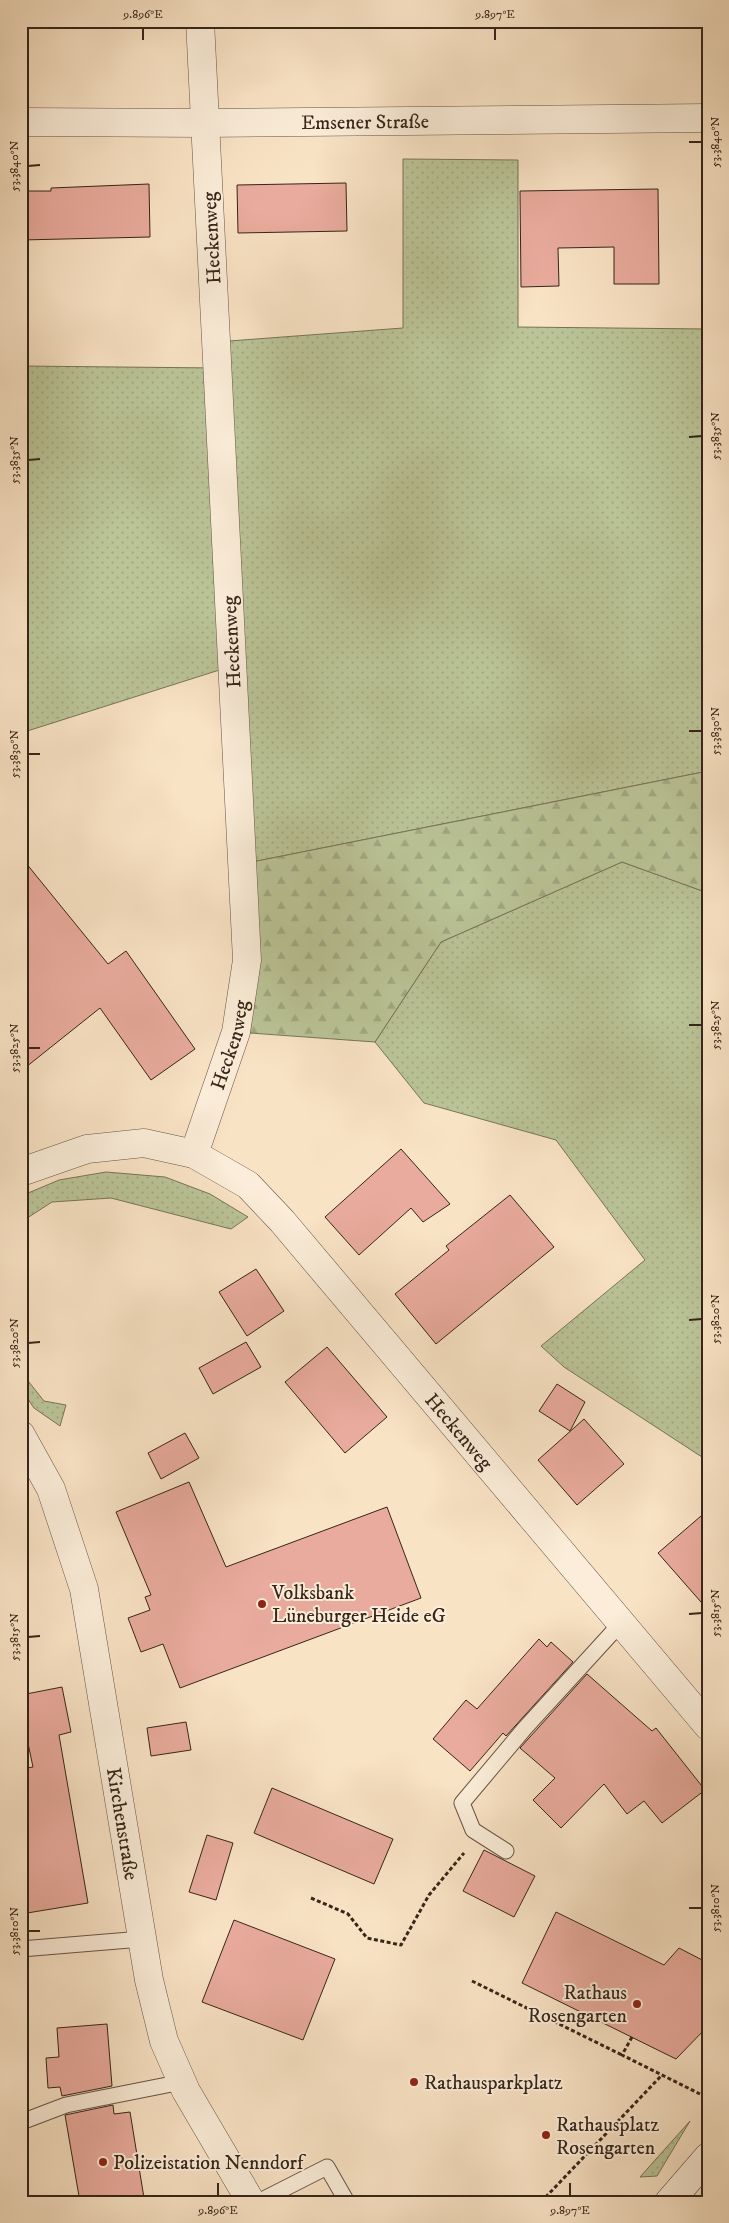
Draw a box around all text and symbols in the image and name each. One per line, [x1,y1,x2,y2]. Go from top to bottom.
text: 9.896°E [122,7,163,22]
text: 9.897°E [474,7,515,22]
street label: Emsener Straße [301,110,429,136]
text: 53.3840°N [708,116,723,167]
text: 53.3840°N [7,140,22,191]
street label: Heckenweg [198,191,227,285]
text: 53.3835°N [708,412,723,460]
text: 53.3835°N [7,436,22,484]
street label: Heckenweg [218,595,247,689]
text: 53.3830°N [708,707,723,755]
text: 53.3830°N [7,730,22,778]
street label: Heckenweg [206,998,255,1094]
text: 53.3825°N [708,1000,723,1050]
text: 53.3825°N [7,1023,22,1073]
text: 53.3820°N [708,1294,723,1344]
text: 53.3820°N [7,1318,22,1368]
street label: Heckenweg [419,1389,498,1476]
place label: Volksbank Lüneburger Heide eG [271,1581,446,1629]
text: 53.3815°N [708,1589,723,1637]
marker: Volksbank Lüneburger Heide eG [256,1598,268,1610]
text: 53.3815°N [7,1613,22,1661]
street label: Kirchenstraße [100,1766,143,1882]
text: 53.3810°N [708,1884,723,1932]
text: 53.3810°N [7,1907,22,1955]
place label: Rathaus Rosengarten [528,1981,628,2029]
marker: Rathaus Rosengarten [631,1998,643,2010]
place label: Rathausparkplatz [424,2071,563,2096]
marker: Rathausparkplatz [408,2076,420,2088]
place label: Rathausplatz Rosengarten [556,2113,659,2161]
marker: Rathausplatz Rosengarten [540,2129,552,2141]
place label: Polizeistation Nenndorf [113,2151,307,2176]
marker: Polizeistation Nenndorf [97,2156,109,2168]
text: 9.896°E [197,2203,238,2218]
text: 9.897°E [549,2203,590,2218]

